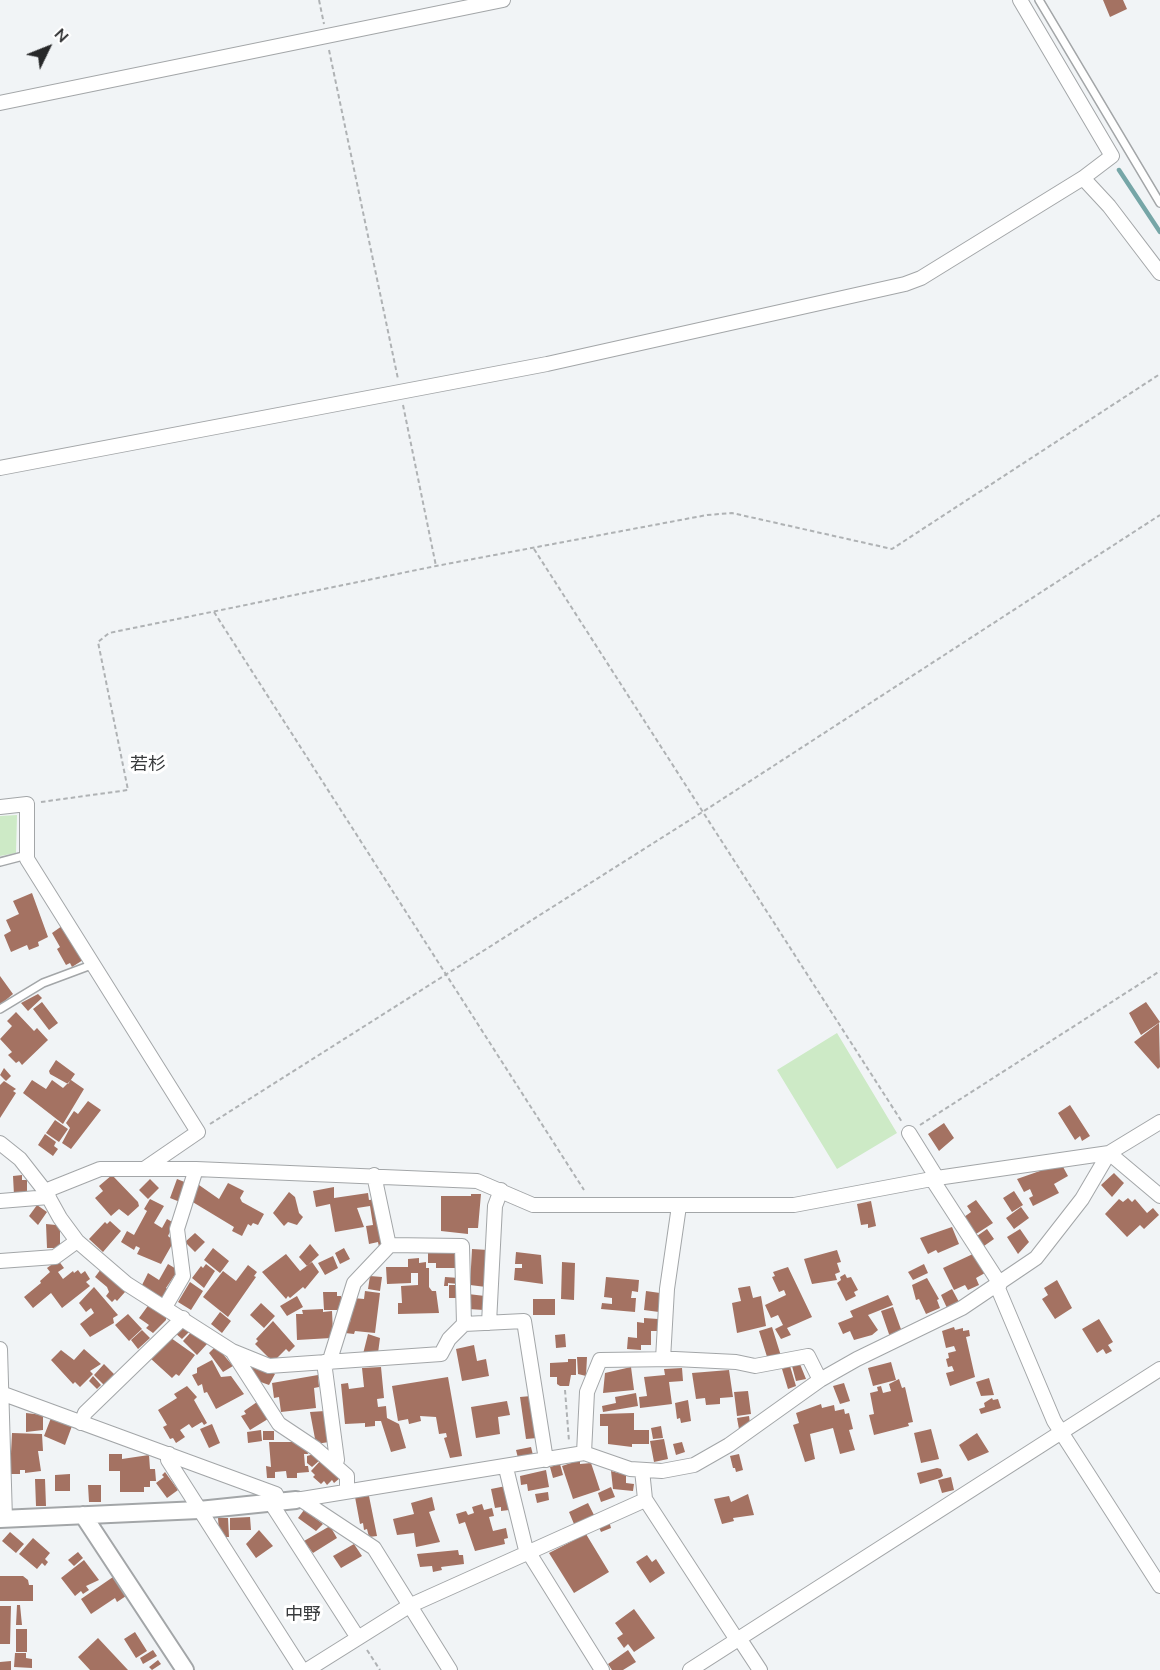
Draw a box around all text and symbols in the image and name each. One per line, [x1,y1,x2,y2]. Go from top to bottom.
north arrow [18,18,78,78]
text: N [49,24,73,48]
district label: 若杉 [130,755,166,777]
district label: 中野 [285,1605,321,1627]

